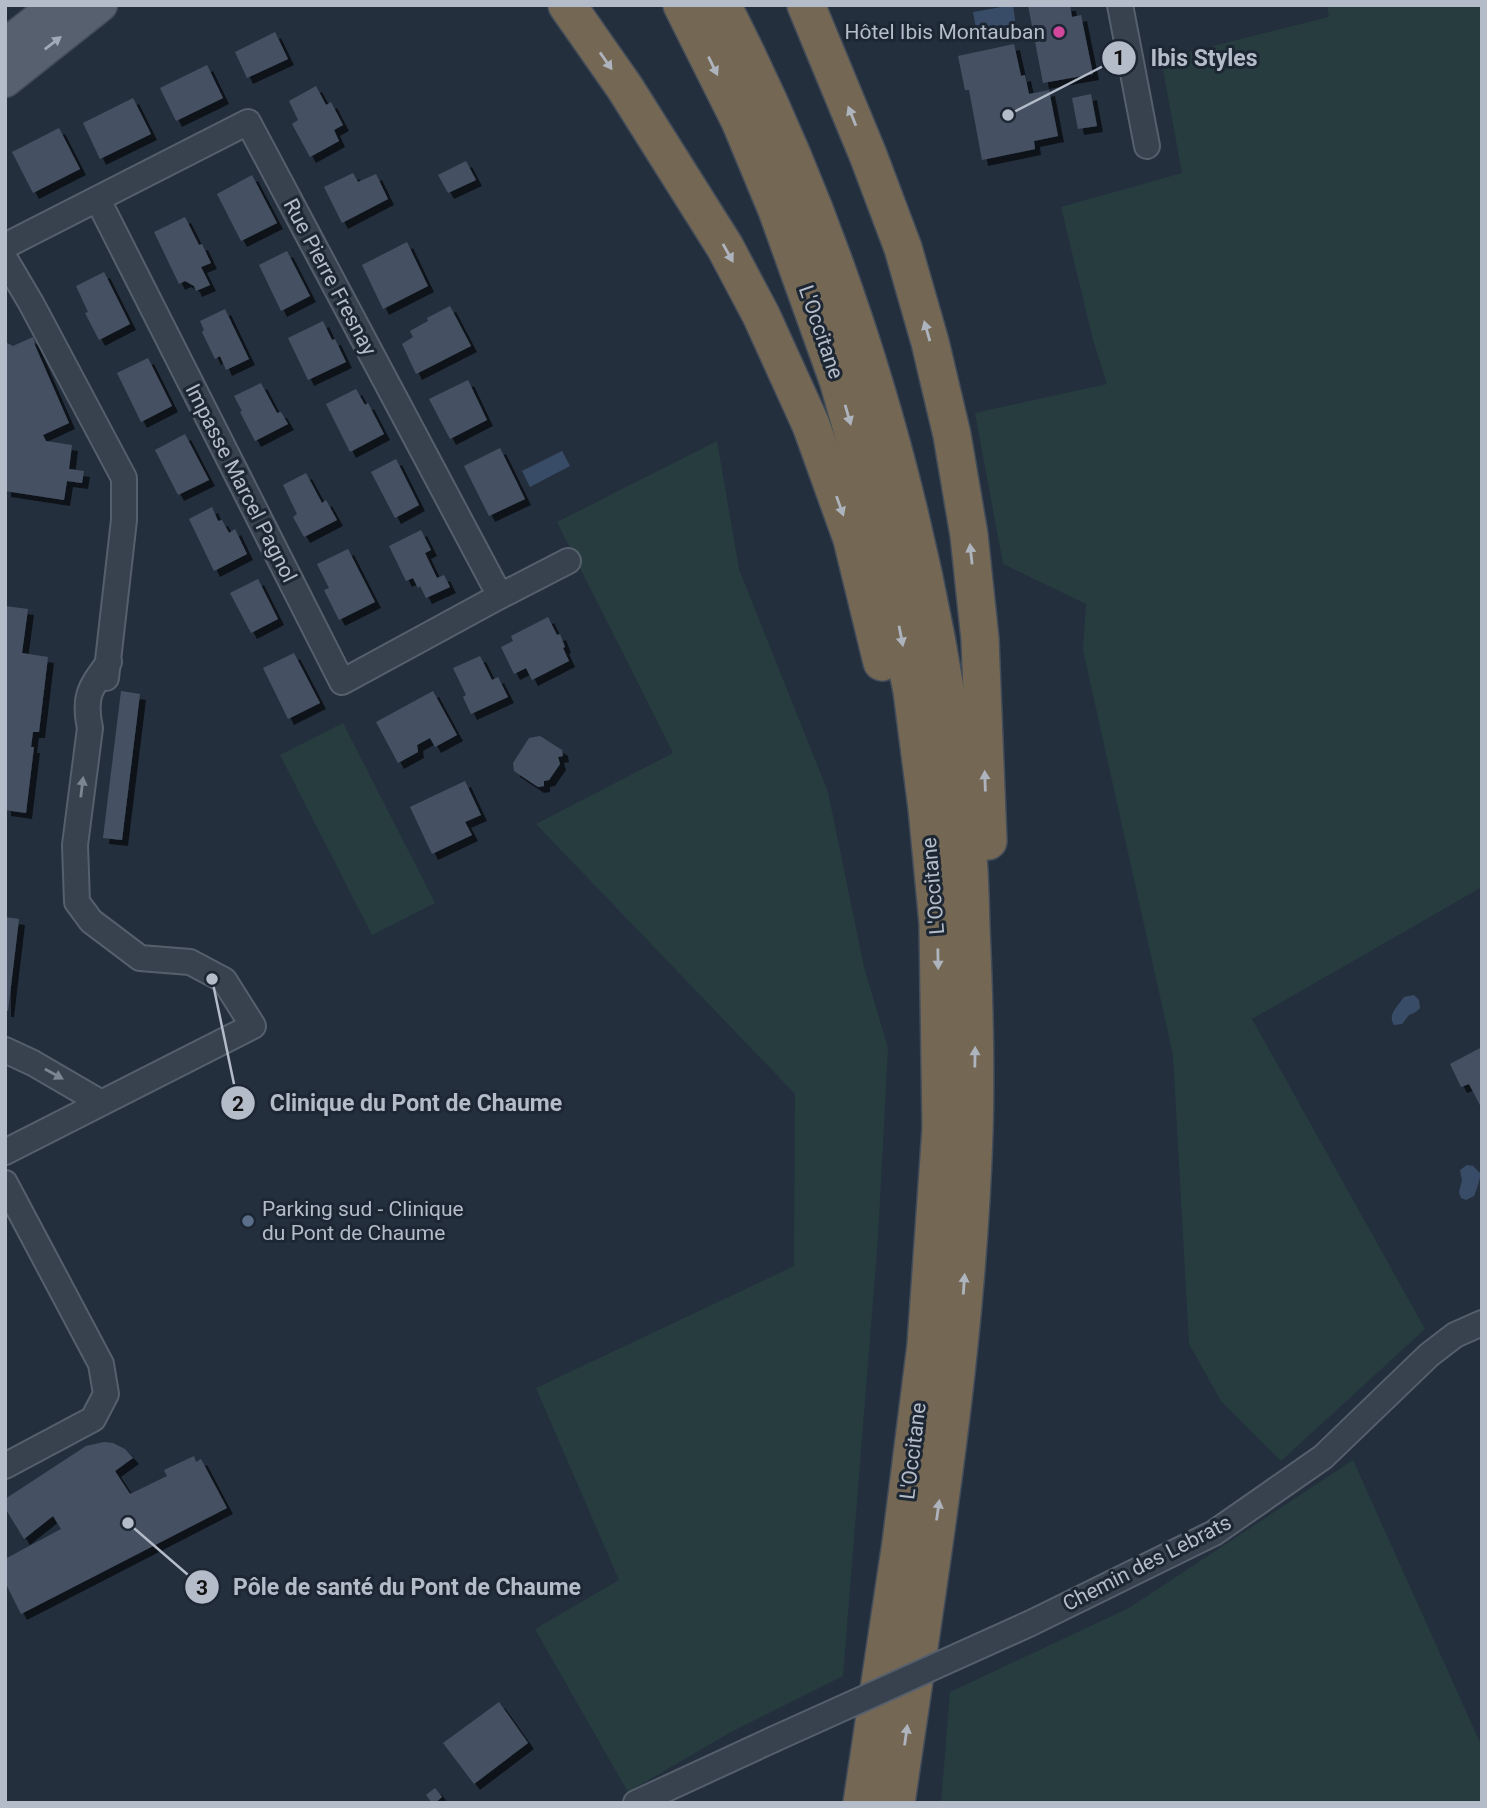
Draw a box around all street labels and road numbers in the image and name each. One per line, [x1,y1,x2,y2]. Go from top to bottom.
street label: Rue Pierre Fresnay [279,195,381,359]
street label: L'Occitane [794,282,848,382]
street label: Impasse Marcel Pagnol [180,380,302,586]
street label: L'Occitane [917,836,949,936]
street label: L'Occitane [895,1401,931,1501]
street label: Chemin des Lebrats [1059,1510,1235,1616]

